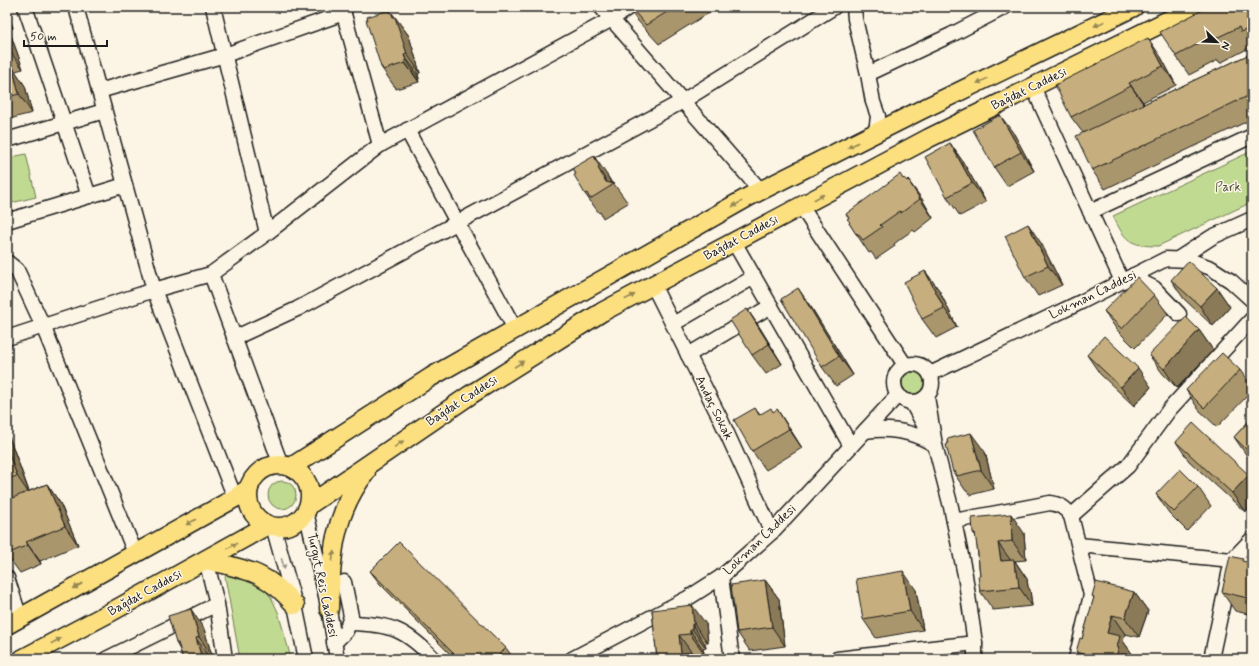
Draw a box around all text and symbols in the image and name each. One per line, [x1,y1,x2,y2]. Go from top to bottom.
one-way arrow [1093,21,1105,27]
scale bar [24,22,107,48]
north arrow [1197,22,1237,62]
text: 50 m [30,29,57,45]
text: N [1217,39,1233,52]
street label: Bağdat Caddesi [988,63,1070,115]
one-way arrow [976,78,988,84]
one-way arrow [847,142,859,148]
park label: Park [1215,179,1241,196]
one-way arrow [813,193,825,200]
one-way arrow [731,200,743,207]
street label: Bağdat Caddesi [701,211,781,265]
street label: Lokman Caddesi [1047,267,1139,323]
one-way arrow [624,294,636,300]
one-way arrow [514,360,524,368]
street label: Bağdat Caddesi [423,372,501,430]
street label: Andaç Sokak [691,373,737,444]
one-way arrow [394,440,404,448]
street label: Lokman Caddesi [720,501,800,579]
one-way arrow [185,519,197,525]
street label: Turgut Reis Caddesi [302,531,341,639]
one-way arrow [226,542,238,549]
one-way arrow [329,550,336,562]
one-way arrow [280,558,286,570]
street label: Bağdat Caddesi [105,566,185,620]
one-way arrow [72,582,84,589]
one-way arrow [50,638,62,644]

